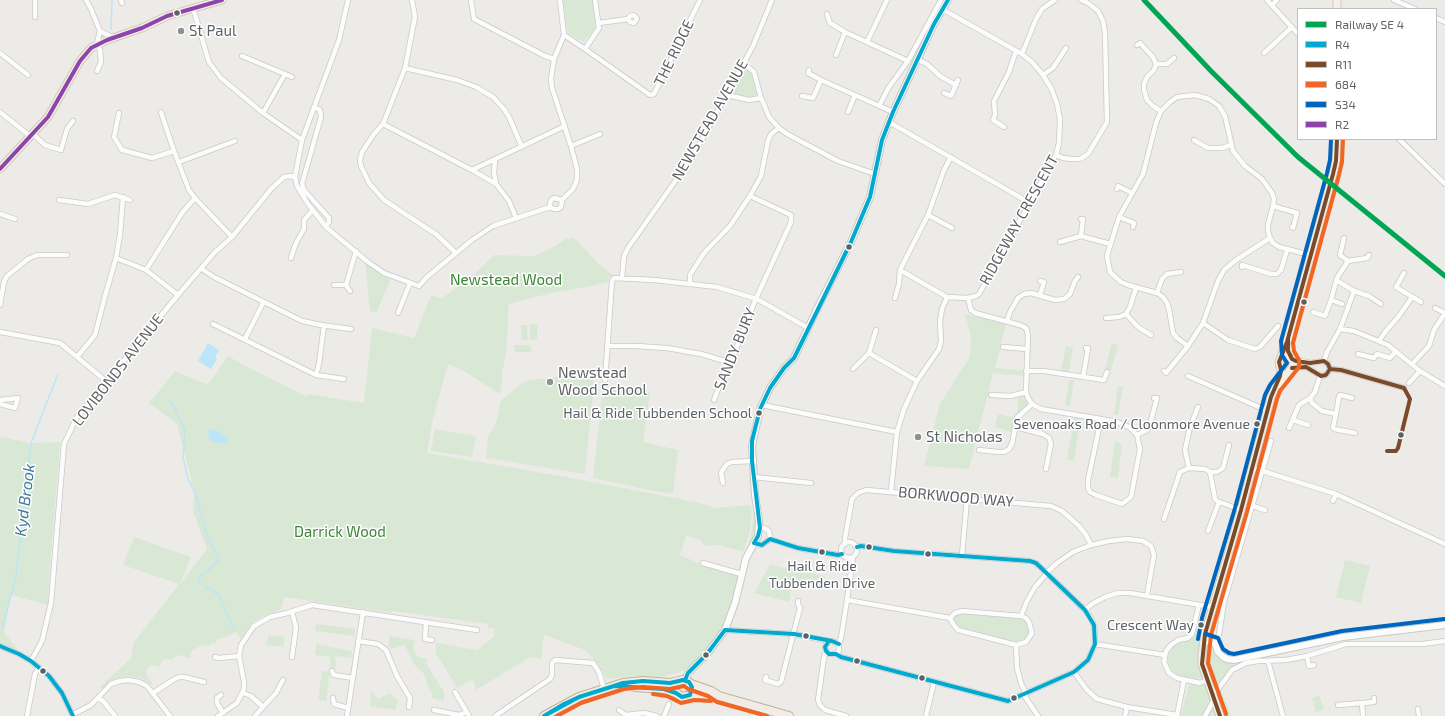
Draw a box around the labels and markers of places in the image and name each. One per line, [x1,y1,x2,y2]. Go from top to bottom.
unlabelled marker [172,8,182,18]
place label: St Paul [189,22,236,40]
marker: St Paul [176,26,186,36]
unlabelled marker [844,242,854,252]
unlabelled marker [1299,297,1309,307]
place label: Newstead Wood School [558,364,647,399]
marker: Newstead Wood School [545,377,555,387]
place label: Hail & Ride Tubbenden School [563,405,752,421]
marker: Hail & Ride Tubbenden School [754,408,764,418]
place label: Sevenoaks Road / Cloonmore Avenue [1014,416,1250,432]
marker: Sevenoaks Road / Cloonmore Avenue [1252,419,1262,429]
place label: St Nicholas [926,428,1003,446]
unlabelled marker [1396,430,1406,440]
marker: St Nicholas [913,432,923,442]
unlabelled marker [864,542,874,552]
marker: Hail & Ride Tubbenden Drive [817,547,827,557]
unlabelled marker [923,549,933,559]
place label: Hail & Ride Tubbenden Drive [769,558,875,590]
place label: Crescent Way [1107,617,1194,633]
marker: Crescent Way [1196,620,1206,630]
unlabelled marker [801,631,811,641]
unlabelled marker [701,650,711,660]
unlabelled marker [852,656,862,666]
unlabelled marker [38,666,48,676]
unlabelled marker [917,673,927,683]
unlabelled marker [1009,693,1019,703]

